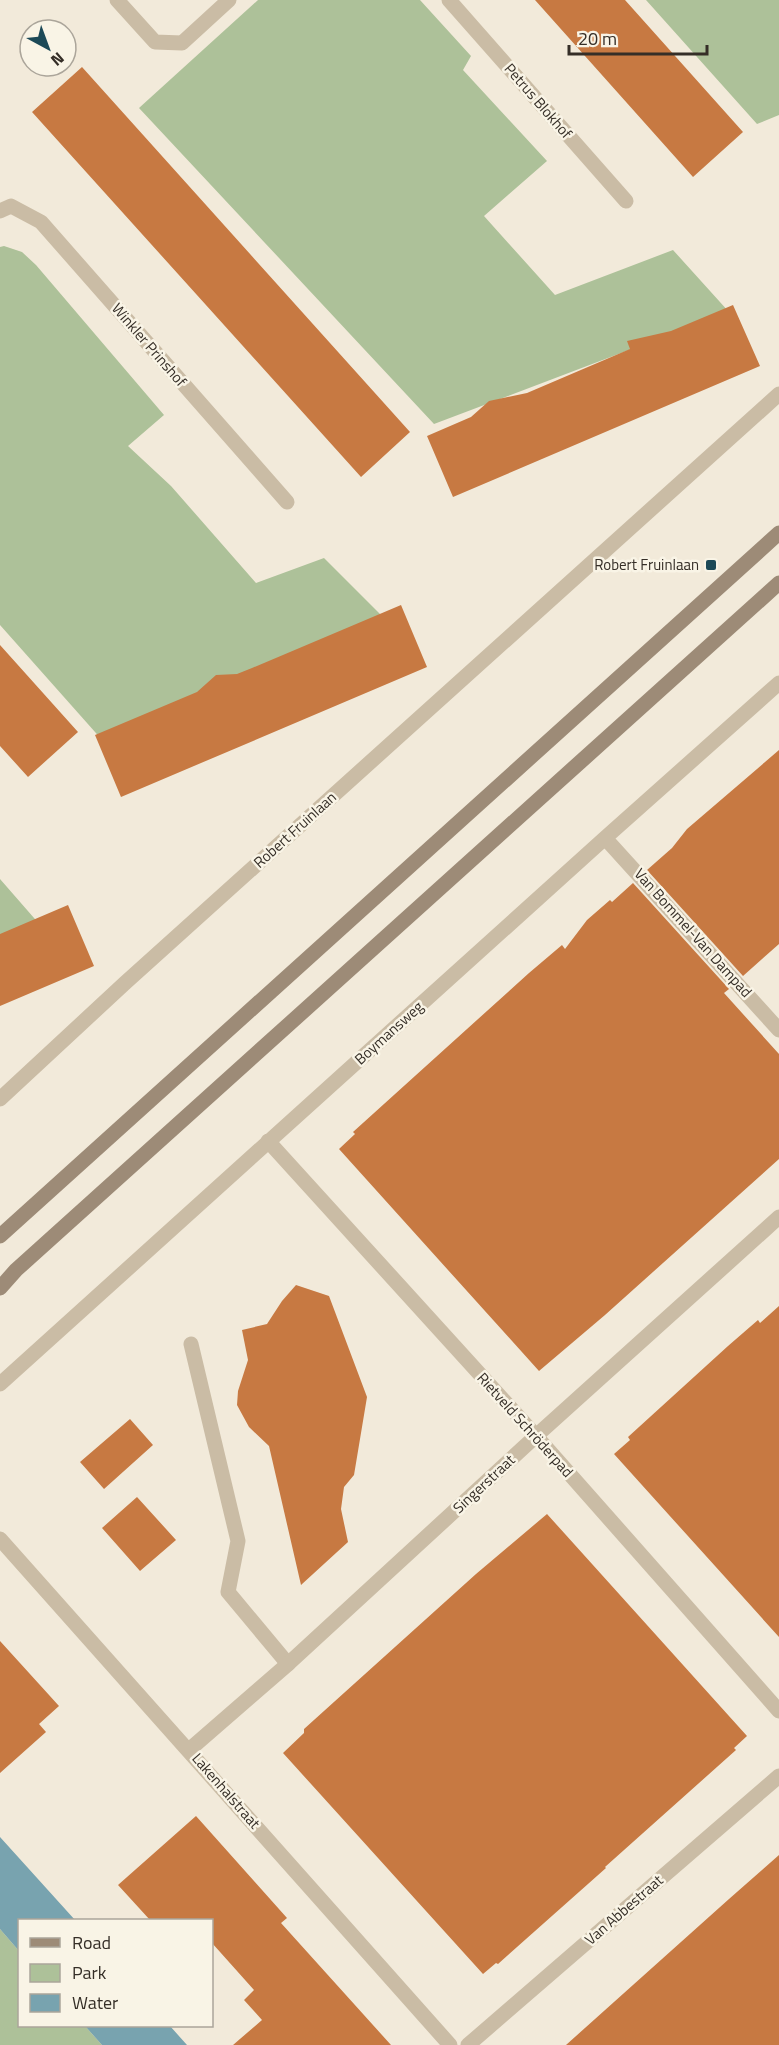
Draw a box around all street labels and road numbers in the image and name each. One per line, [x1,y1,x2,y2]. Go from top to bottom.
street label: Petrus Blokhof [499,58,578,144]
street label: Winkler Prinshof [106,298,192,392]
street label: Robert Fruinlaan [248,786,341,873]
street label: Van Bommel-Van Dampad [629,863,758,1002]
street label: Boymansweg [349,995,429,1070]
street label: Rietveld Schröderpad [472,1367,579,1482]
street label: Singerstraat [447,1448,520,1519]
street label: Lakenhalstraat [187,1748,266,1834]
street label: Van Abbestraat [579,1869,668,1950]

